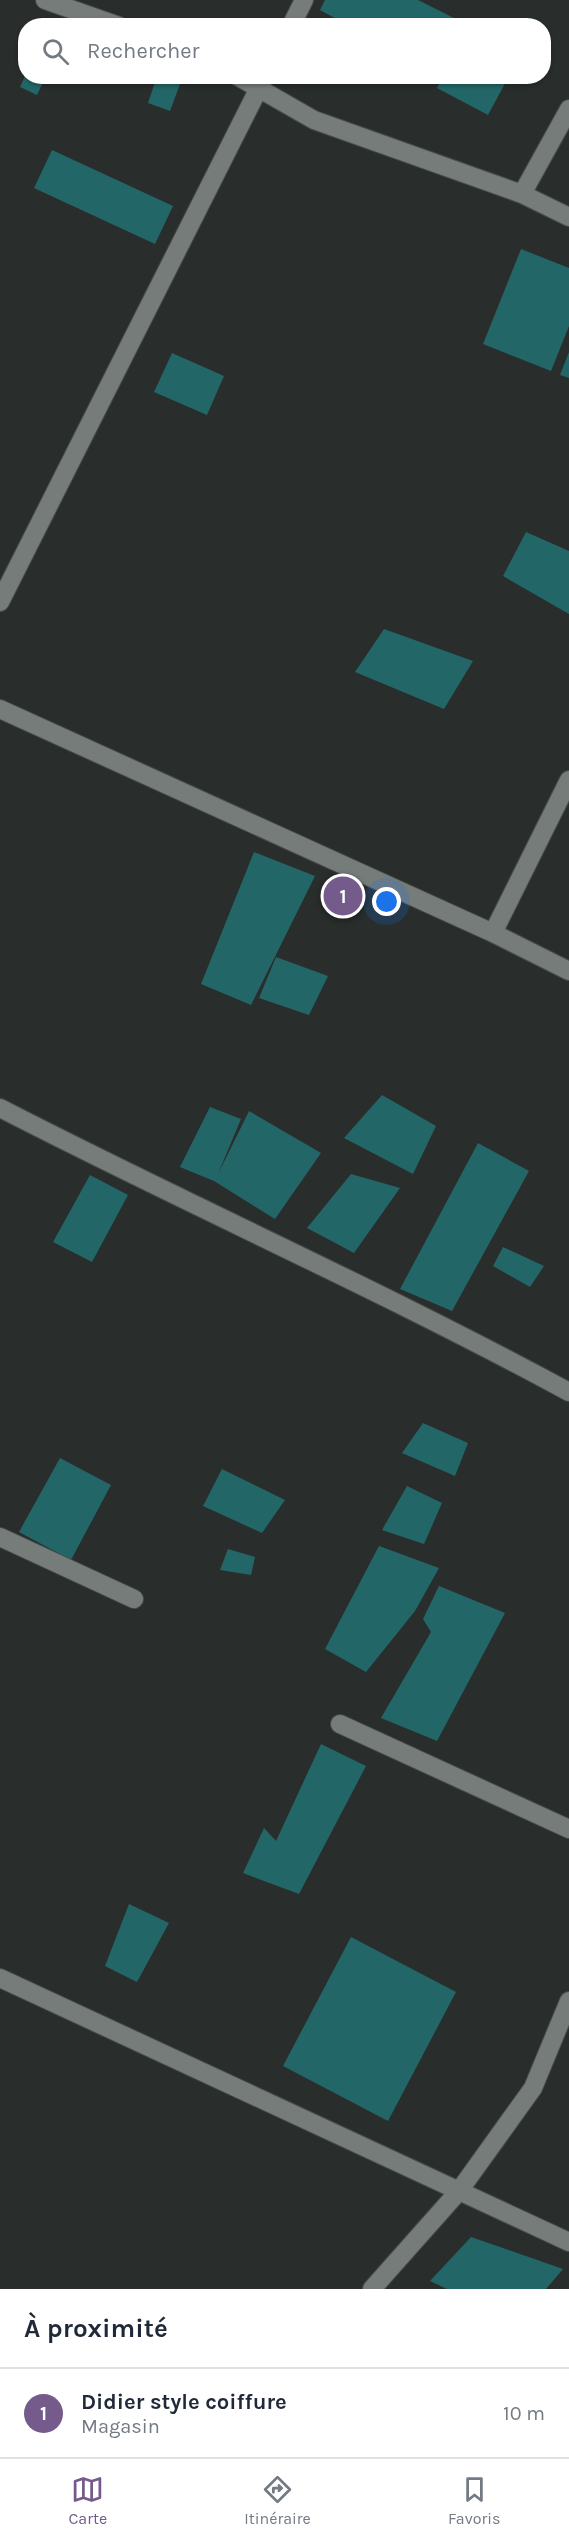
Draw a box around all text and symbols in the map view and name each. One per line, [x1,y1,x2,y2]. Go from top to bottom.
search box [18,18,551,84]
icon: search [39,35,72,68]
text: Rechercher [87,38,200,64]
pin: 1 [324,874,362,918]
your location [372,887,401,916]
text: À proximité [24,2313,168,2344]
text: Didier style coiffure [81,2389,287,2415]
text: 1 [40,2402,47,2425]
text: 10 m [503,2402,545,2425]
text: Magasin [81,2415,160,2438]
tab: Carte [69,2473,107,2528]
tab: Itinéraire [244,2473,311,2528]
tab: Favoris [448,2473,500,2528]

